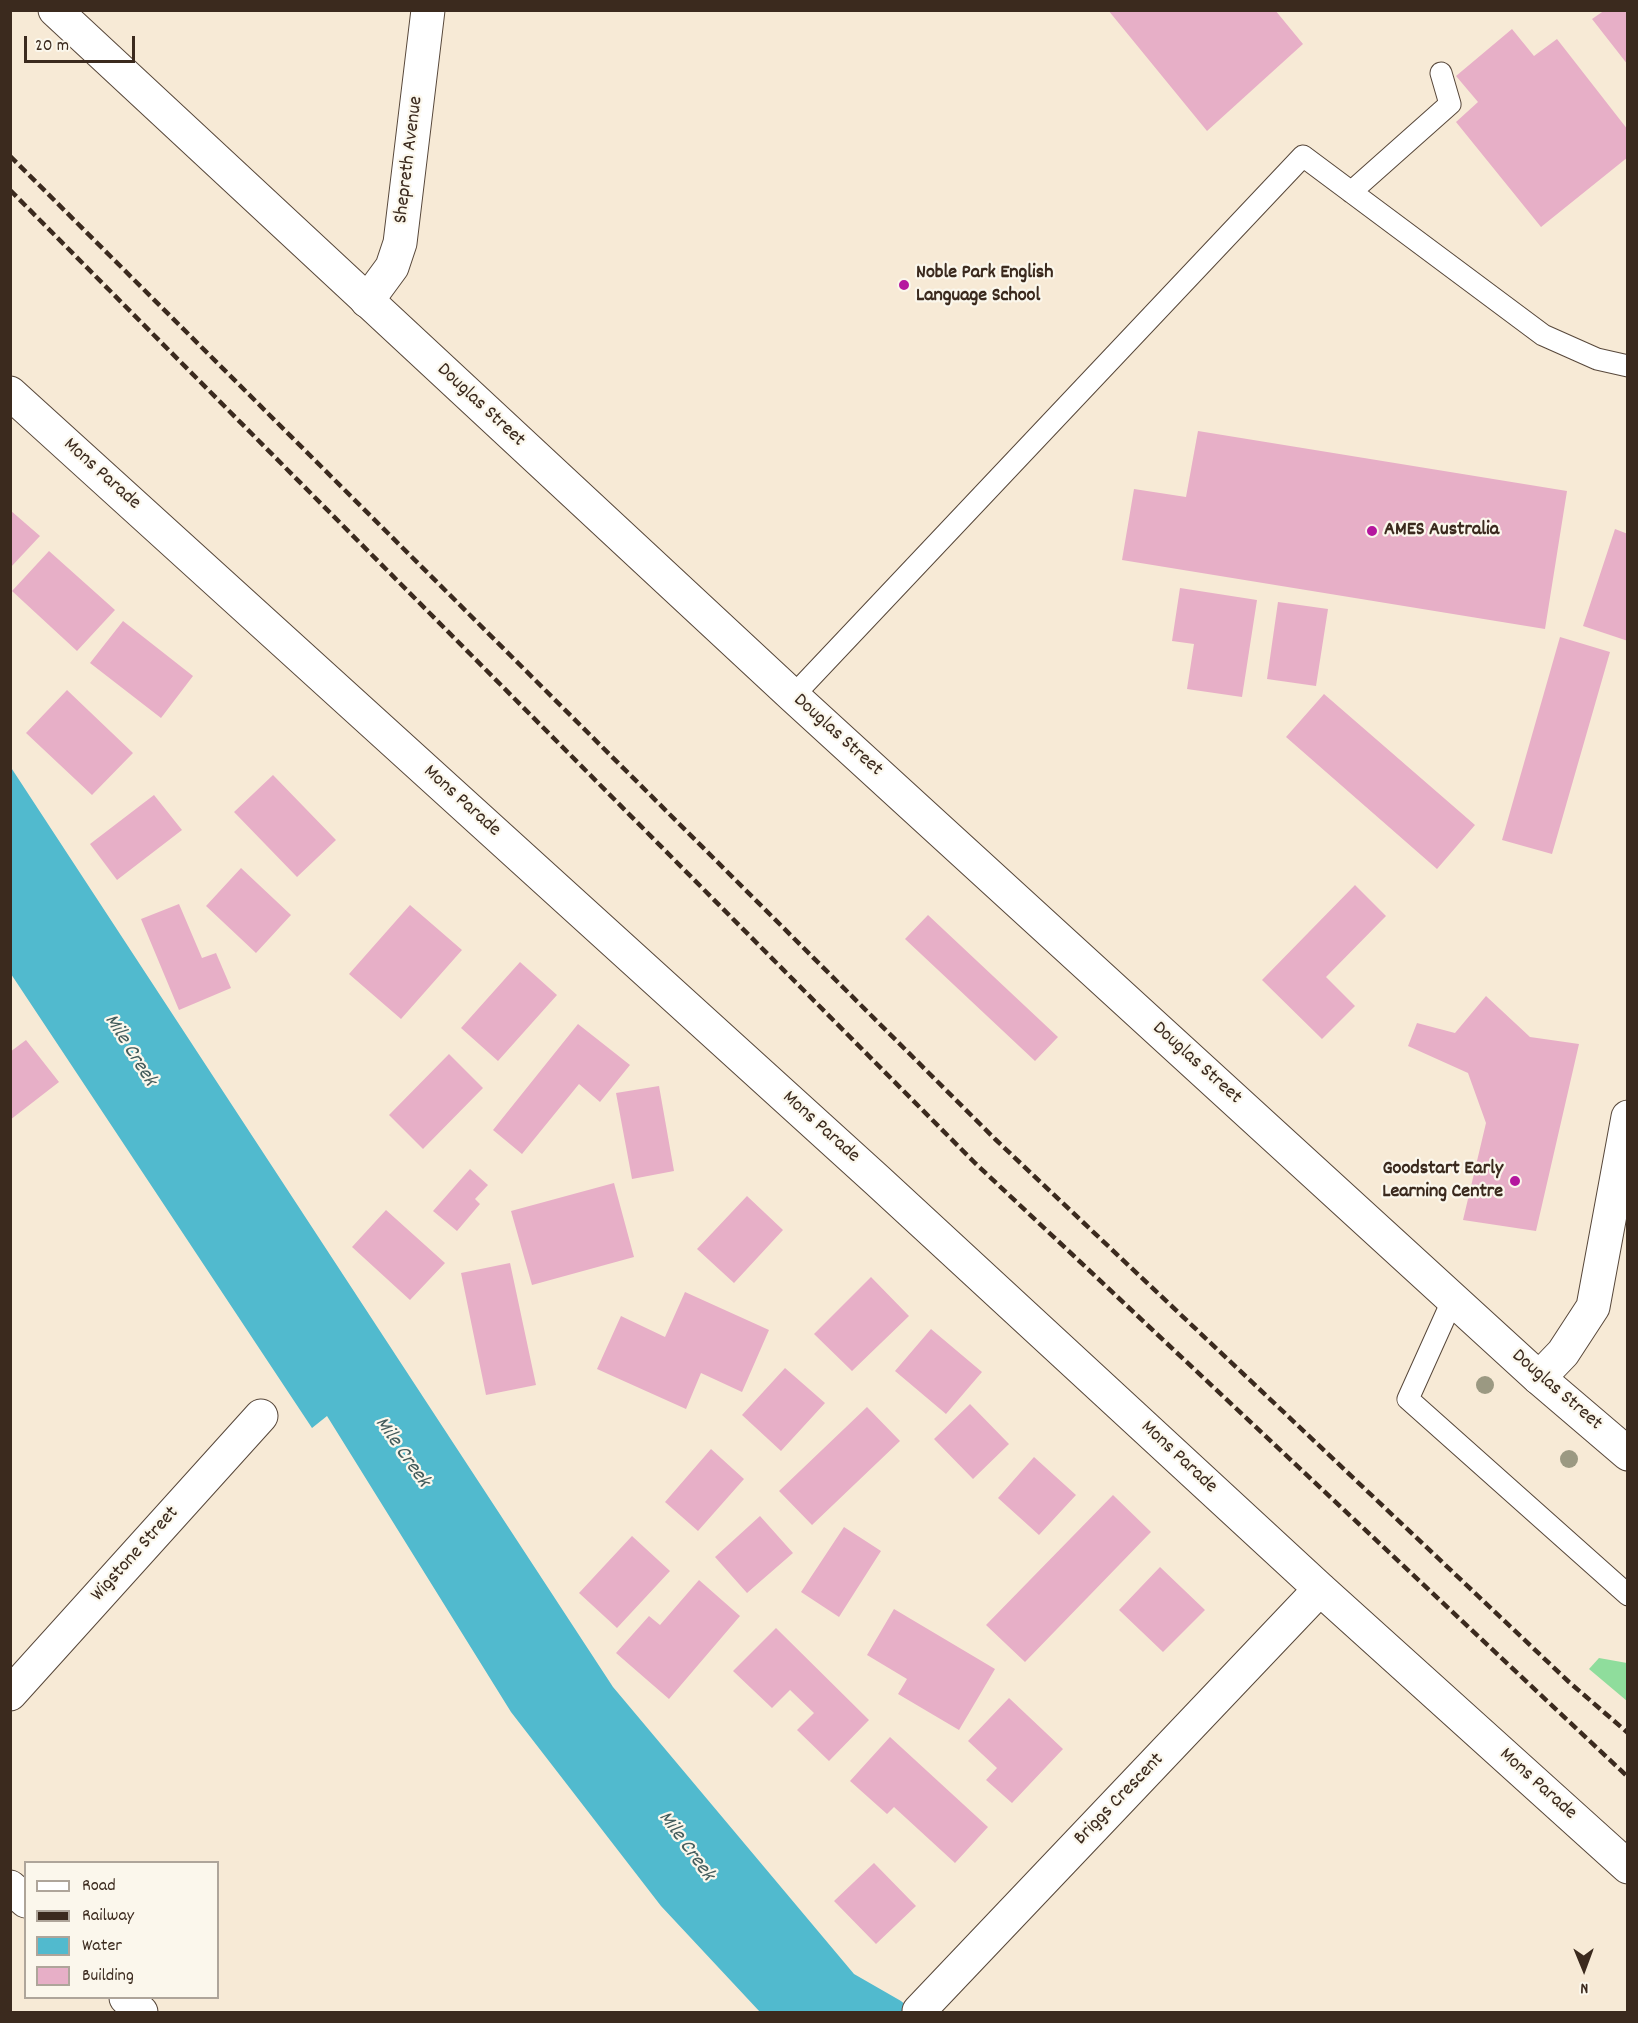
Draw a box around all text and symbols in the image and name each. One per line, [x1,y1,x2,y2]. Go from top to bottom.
scale bar [27,24,138,62]
text: 20 m [35,34,69,59]
street label: Shepreth Avenue [390,95,430,225]
place label: Noble Park English Language School [916,262,1053,309]
marker: Noble Park English Language School [897,278,911,292]
street label: Douglas Street [431,359,529,453]
street label: Mons Parade [57,434,145,516]
place label: AMES Australia [1384,519,1499,543]
marker: AMES Australia [1365,524,1379,538]
street label: Douglas Street [787,689,887,783]
street label: Mons Parade [417,761,505,843]
water label: Mile Creek [97,1010,161,1092]
street label: Douglas Street [1146,1017,1246,1111]
street label: Mons Parade [776,1087,864,1169]
place label: Goodstart Early Learning Centre [1382,1158,1503,1205]
marker: Goodstart Early Learning Centre [1508,1174,1522,1188]
street label: Douglas Street [1506,1345,1606,1437]
water label: Mile Creek [368,1413,434,1493]
street label: Mons Parade [1135,1416,1221,1500]
street label: Wigstone Street [87,1502,185,1608]
street label: Mons Parade [1493,1744,1581,1826]
street label: Briggs Crescent [1070,1749,1170,1851]
water label: Mile Creek [651,1807,719,1887]
legend [24,1861,219,1999]
text: Road [82,1874,116,1899]
text: Railway [82,1904,134,1929]
text: Water [82,1934,122,1959]
north arrow [1554,1939,1614,1999]
text: Building [82,1964,134,1989]
text: N [1580,1976,1588,1999]

